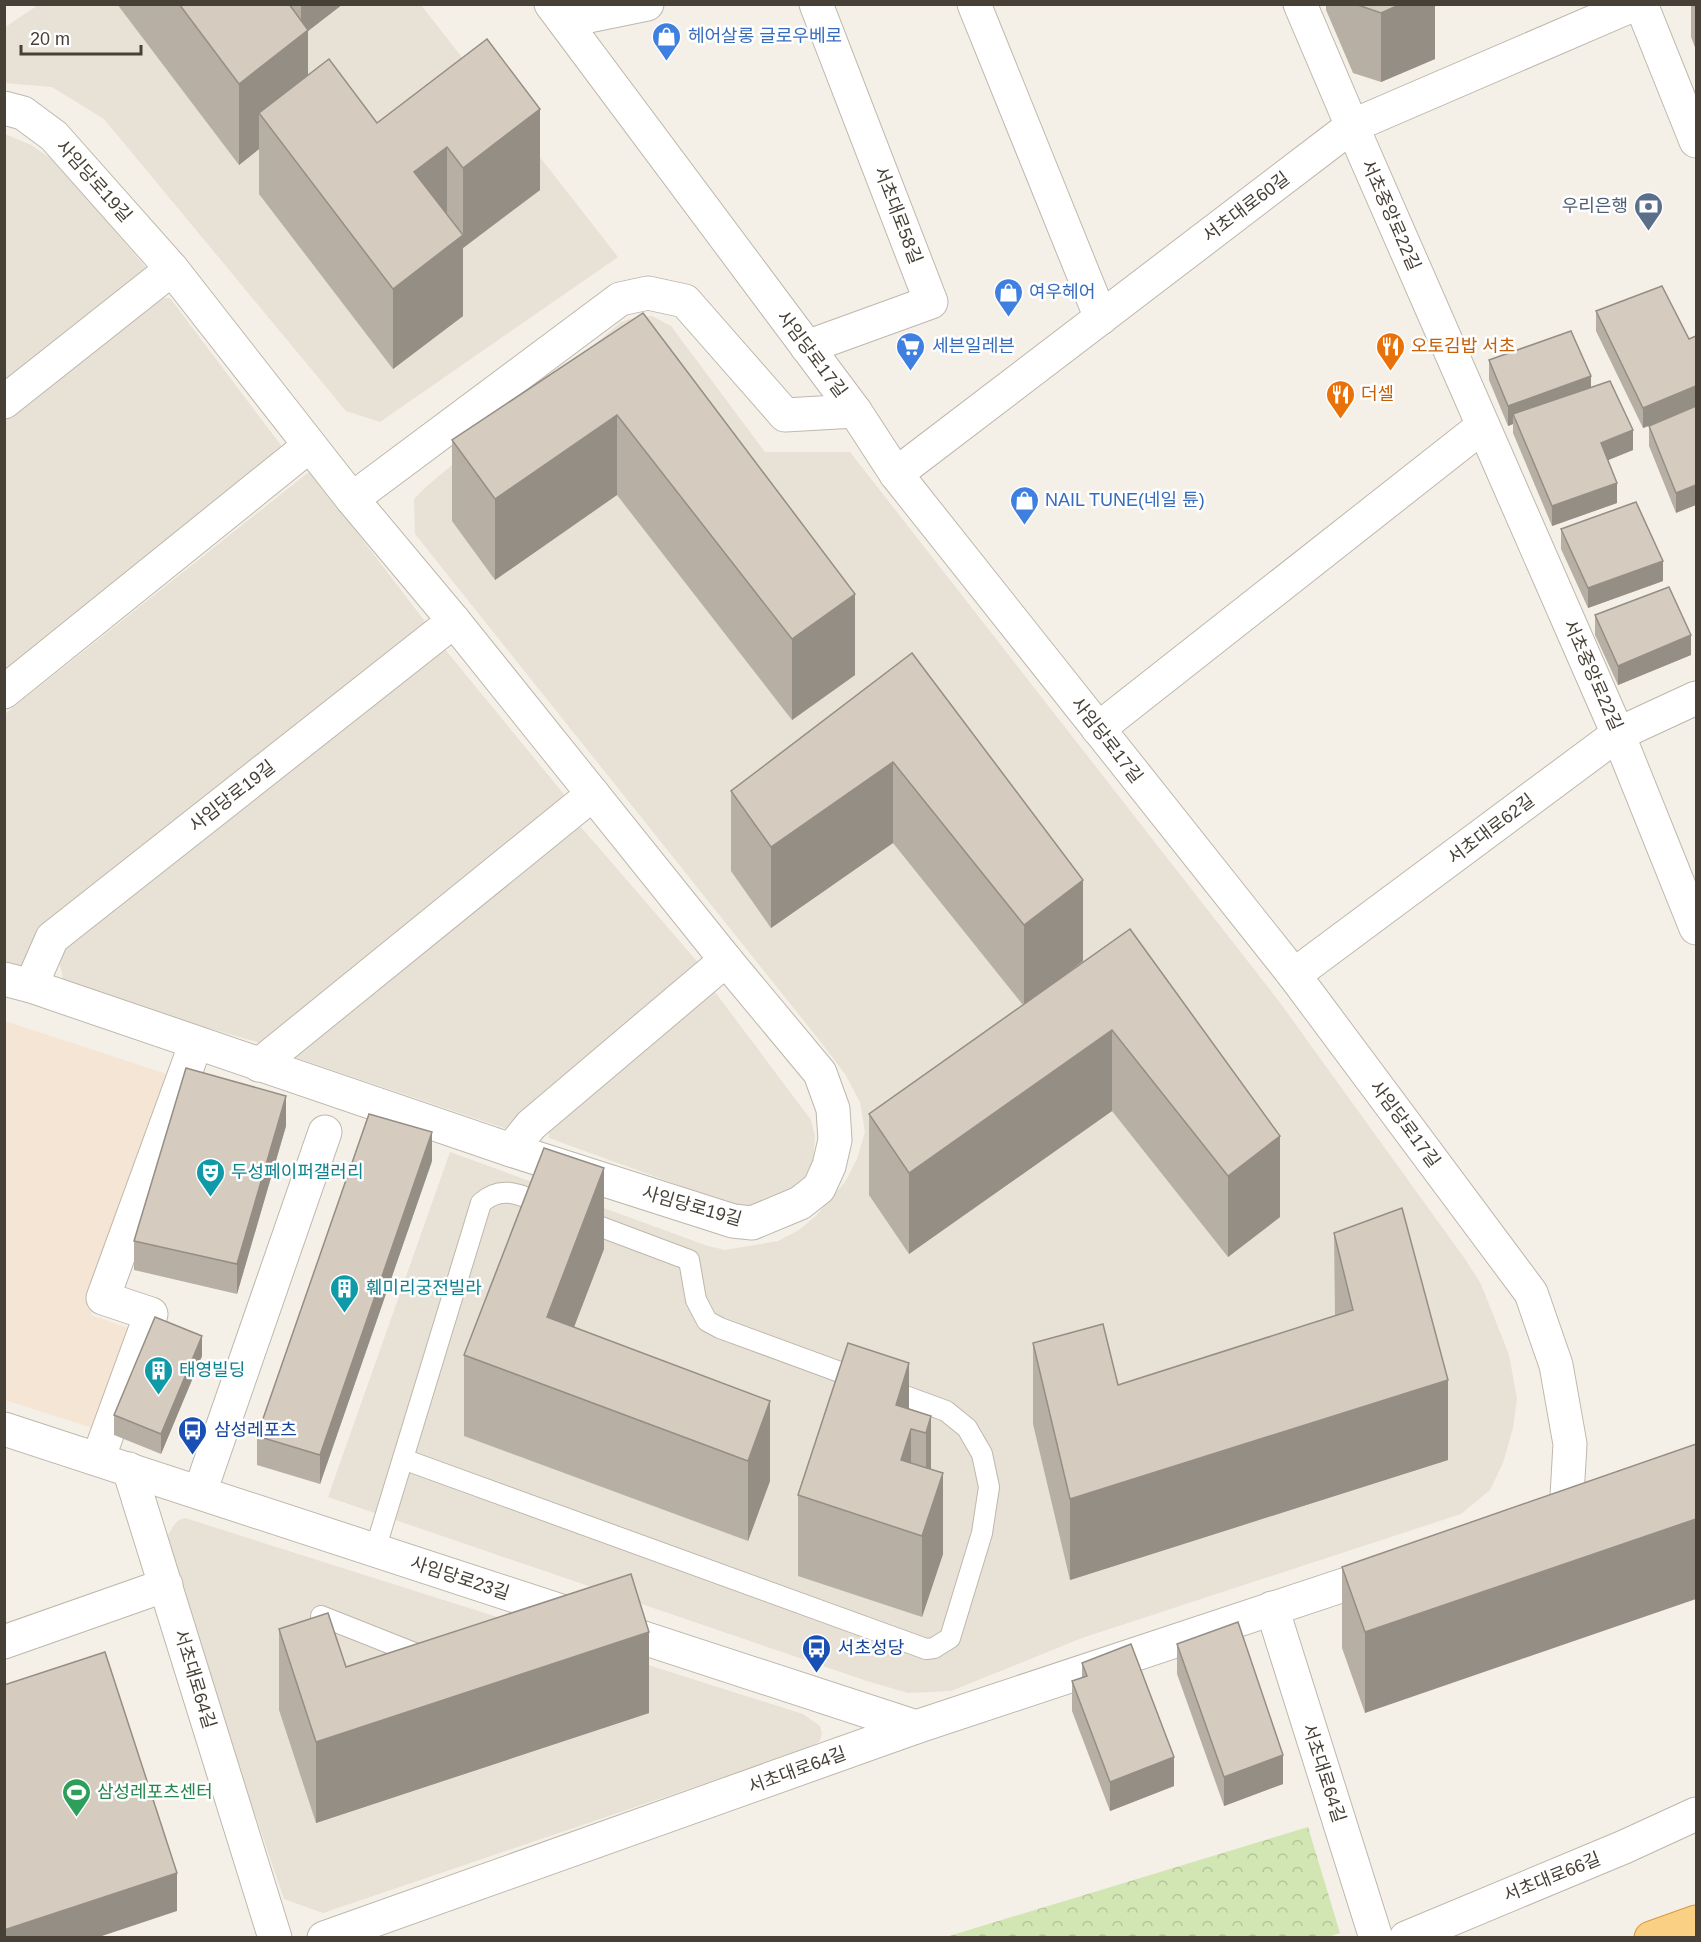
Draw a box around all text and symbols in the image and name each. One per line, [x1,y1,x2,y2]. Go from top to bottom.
scale bar [21,18,141,56]
shop icon: 헤어살롱 글로우베로 [651,20,683,62]
place label: 헤어살롱 글로우베로 [688,26,842,46]
text: 20 m [30,29,70,49]
street label: 사임당로19길 [52,136,136,226]
street label: 서초중앙로22길 [1358,156,1424,274]
street label: 서초대로58길 [870,163,926,267]
street label: 서초대로60길 [1199,168,1293,246]
bank icon: 우리은행 [1633,190,1665,232]
place label: 우리은행 [1562,196,1628,216]
shop icon: 여우헤어 [992,276,1024,318]
place label: 여우헤어 [1029,282,1095,302]
street label: 사임당로17길 [773,307,851,401]
supermarket icon: 세븐일레븐 [895,330,927,372]
restaurant icon: 오토김밥 서초 [1374,330,1406,372]
place label: 세븐일레븐 [932,336,1015,356]
place label: 오토김밥 서초 [1411,336,1515,356]
restaurant icon: 더셀 [1324,378,1356,420]
place label: 더셀 [1361,384,1394,404]
shop icon: NAIL TUNE(네일 튠) [1008,484,1040,526]
place label: NAIL TUNE(네일 튠) [1045,490,1205,510]
street label: 서초중앙로22길 [1560,616,1626,734]
street label: 사임당로17길 [1067,693,1147,787]
street label: 사임당로19길 [185,756,279,836]
street label: 서초대로62길 [1444,790,1538,868]
street label: 사임당로17길 [1366,1077,1444,1171]
theatre icon: 두성페이퍼갤러리 [194,1156,226,1198]
place label: 두성페이퍼갤러리 [231,1162,363,1182]
street label: 사임당로19길 [640,1182,744,1230]
building icon: 훼미리궁전빌라 [329,1272,361,1314]
place label: 훼미리궁전빌라 [366,1278,482,1298]
building icon: 태영빌딩 [142,1354,174,1396]
place label: 태영빌딩 [179,1360,245,1380]
bus stop icon: 삼성레포츠 [177,1414,209,1456]
place label: 삼성레포츠 [214,1420,297,1440]
street label: 사임당로23길 [408,1553,512,1603]
street label: 서초대로64길 [170,1627,220,1731]
bus stop icon: 서초성당 [801,1632,833,1674]
place label: 서초성당 [838,1638,904,1658]
street label: 서초대로64길 [1299,1721,1349,1825]
street label: 서초대로64길 [745,1743,849,1797]
sports icon: 삼성레포츠센터 [60,1776,92,1818]
place label: 삼성레포츠센터 [97,1782,213,1802]
street label: 서초대로66길 [1501,1848,1603,1906]

